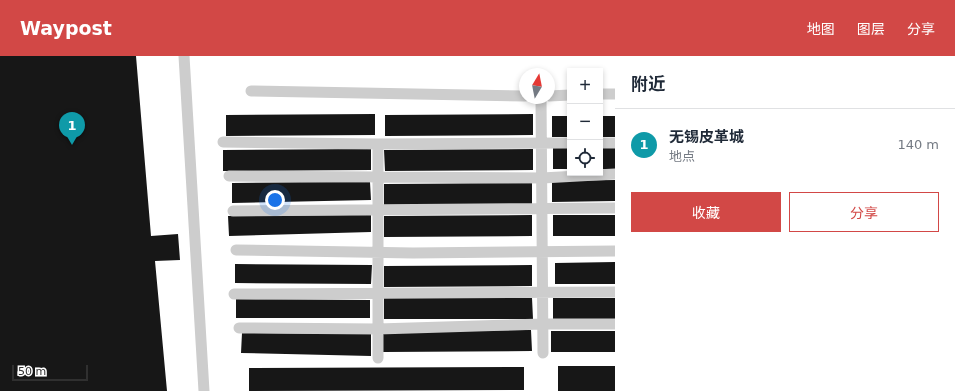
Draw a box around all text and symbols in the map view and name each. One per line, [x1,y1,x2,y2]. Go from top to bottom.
text: Waypost [20,17,112,39]
text: 地图 [807,21,835,37]
text: 图层 [857,21,885,37]
text: 分享 [907,21,935,37]
north arrow [519,68,555,104]
map controls [567,68,603,176]
button: + [567,68,603,104]
text: 附近 [631,74,665,94]
button: − [567,104,603,140]
pin: 1 [59,112,85,145]
text: 无锡皮革城 [669,128,744,146]
text: 1 [639,137,649,152]
text: 140 m [897,137,939,152]
button: locate [567,140,603,176]
text: 地点 [669,149,695,164]
your location [265,190,285,210]
button: 收藏 [631,192,781,232]
button: 分享 [789,192,939,232]
scale bar [12,363,88,382]
text: 50 m [18,365,46,378]

